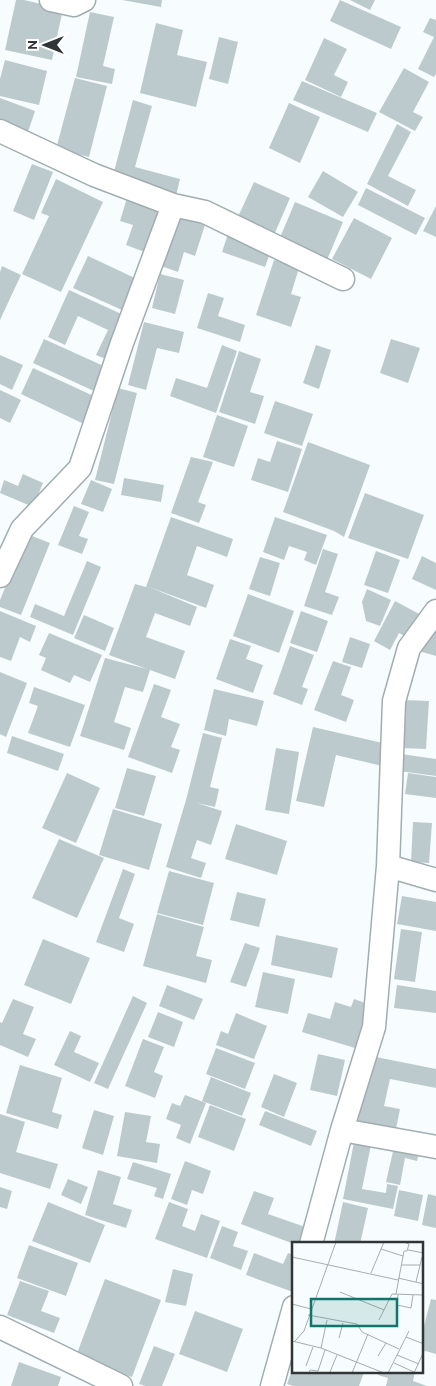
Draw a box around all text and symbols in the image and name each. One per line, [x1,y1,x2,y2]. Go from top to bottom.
north arrow [20,20,70,70]
text: N [25,40,42,50]
inset map [292,1242,424,1374]

